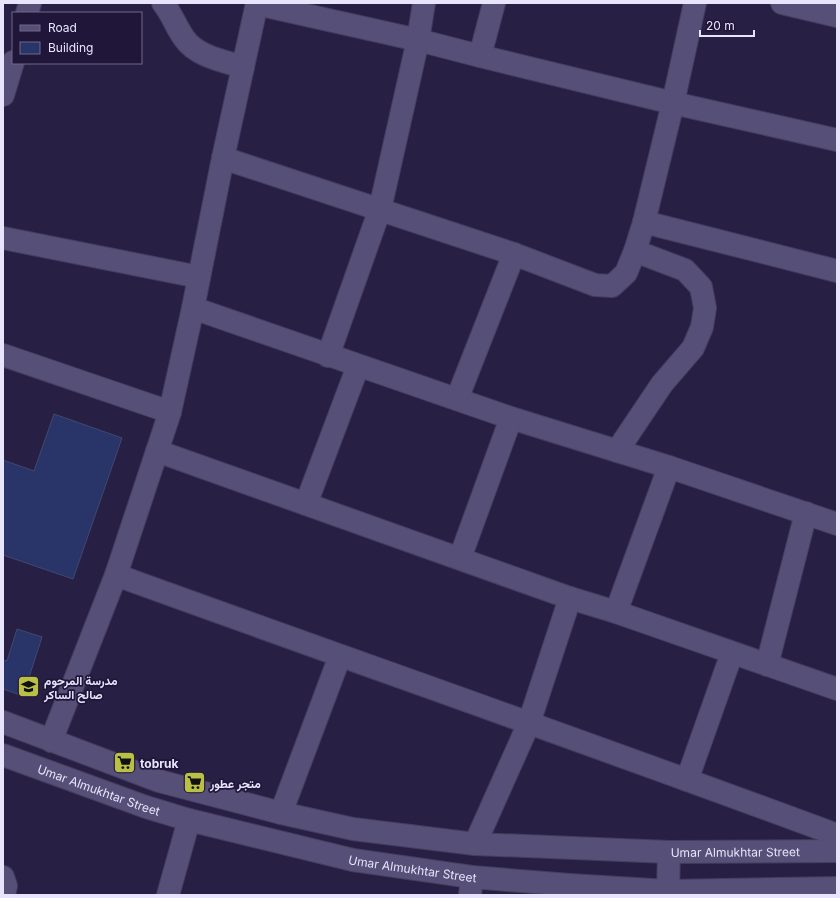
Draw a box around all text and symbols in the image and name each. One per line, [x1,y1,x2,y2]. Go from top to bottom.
legend [12,12,142,64]
scale bar [700,12,754,38]
text: 20 m [706,18,735,33]
text: Road [48,20,77,35]
text: Building [48,40,93,55]
place label: مدرسة المرحوم صالح الساكر [43,673,118,703]
school or university icon: مدرسة المرحوم صالح الساكر [16,674,42,700]
supermarket icon: tobruk [111,750,137,776]
place label: tobruk [140,756,179,771]
street label: Umar Almukhtar Street [36,761,162,818]
supermarket icon: متجر عطور [181,770,207,796]
place label: متجر عطور [209,776,261,792]
street label: Umar Almukhtar Street [671,844,800,859]
street label: Umar Almukhtar Street [347,852,477,885]

